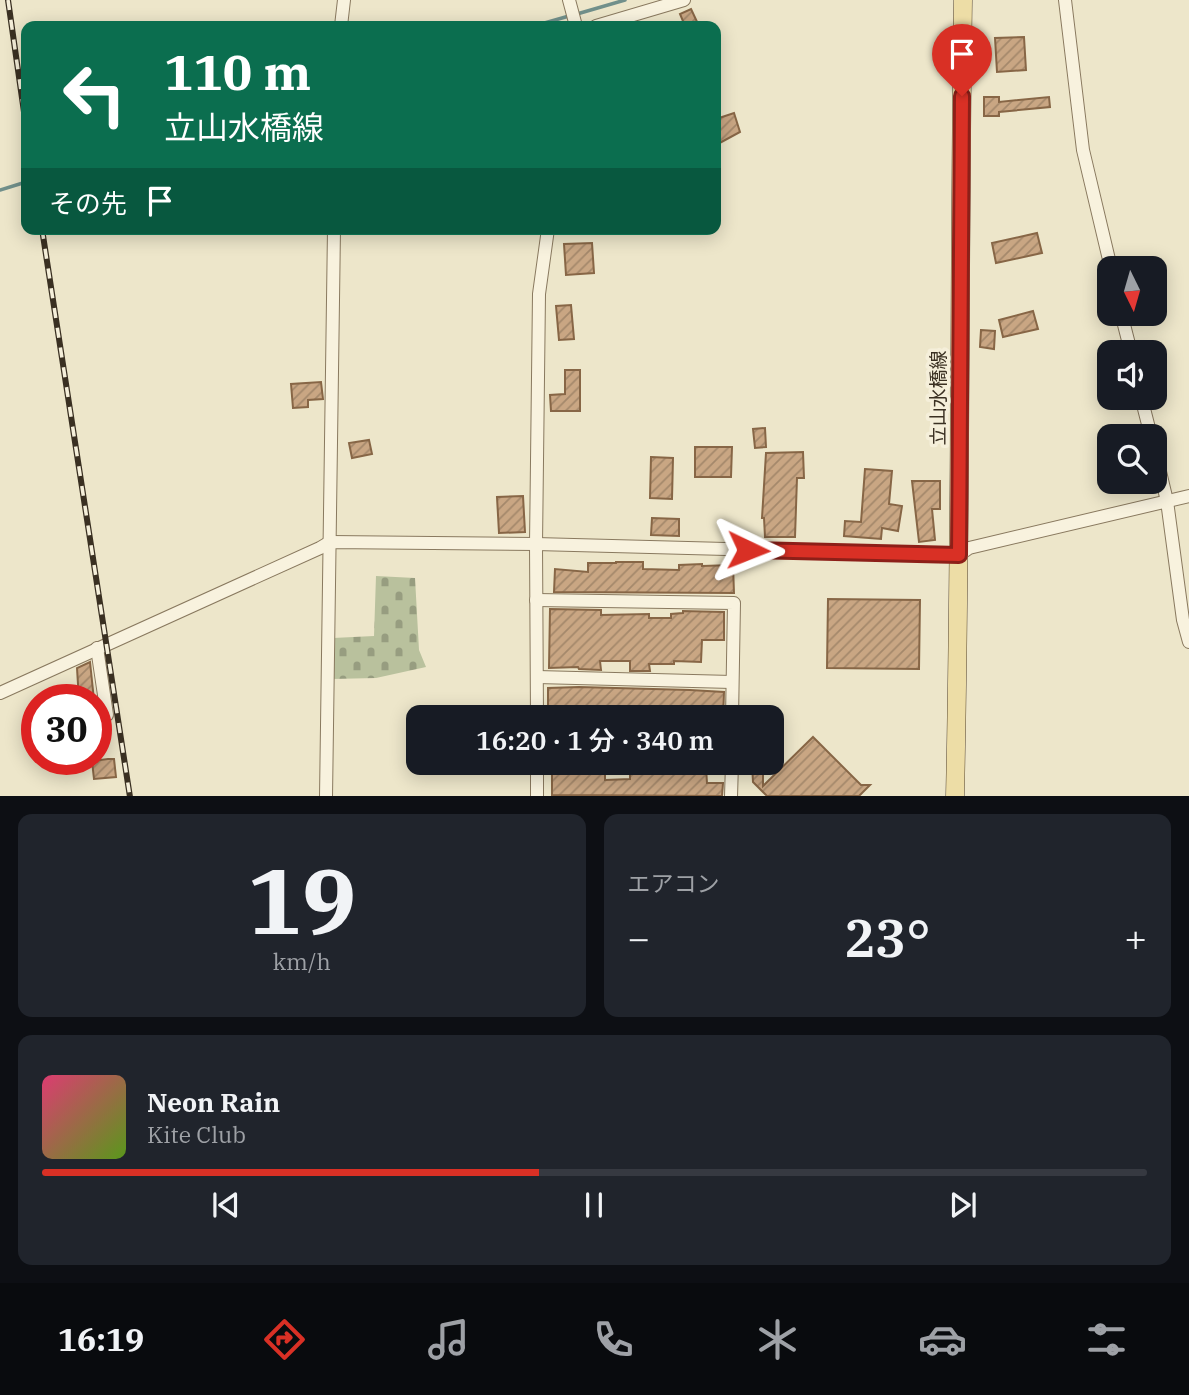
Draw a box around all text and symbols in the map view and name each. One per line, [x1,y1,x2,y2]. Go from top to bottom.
pin [932,24,992,96]
icon: arrive [943,35,981,73]
text: 110 m [164,40,311,103]
icon: left [49,49,140,140]
text: 立山水橋線 [164,106,324,148]
icon: arrive [141,182,179,220]
text: その先 [49,186,127,220]
north arrow [1097,256,1167,326]
map controls [1097,256,1167,494]
button: sound [1097,340,1167,410]
street label: 立山水橋線 [926,350,950,446]
button: search [1097,424,1167,494]
position arrow [711,513,785,587]
speed limit sign: 30 [21,684,112,775]
text: 16:20 · 1 分 · 340 m [476,723,714,757]
text: 19 [247,841,356,959]
text: エアコン [628,868,720,898]
text: 23° [844,904,931,971]
text: − [628,913,650,962]
text: + [1124,913,1147,962]
text: km/h [273,946,331,976]
text: Neon Rain [147,1085,280,1119]
text: Kite Club [147,1119,246,1149]
icon: previous [207,1186,245,1224]
icon: pause [575,1186,613,1224]
icon: next [944,1186,982,1224]
icon: directions [260,1315,309,1364]
icon: music [424,1315,473,1364]
icon: phone [589,1315,638,1364]
icon: climate [753,1315,802,1364]
icon: car [918,1315,967,1364]
icon: filters [1082,1315,1131,1364]
text: 16:19 [58,1318,144,1360]

